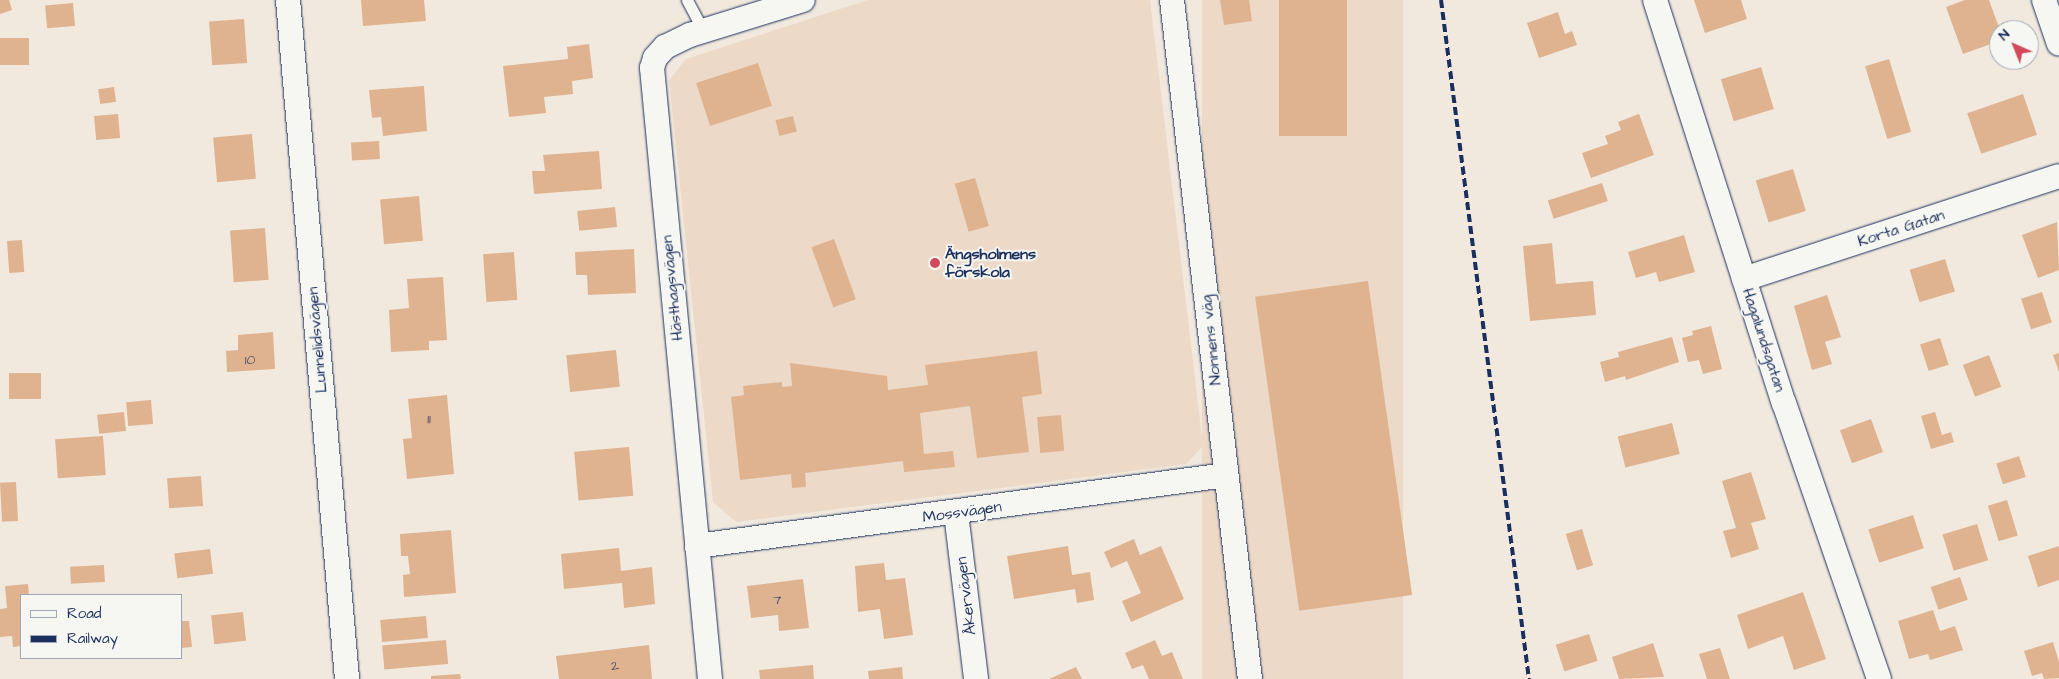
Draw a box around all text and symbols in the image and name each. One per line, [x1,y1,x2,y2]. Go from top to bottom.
north arrow [1989,20,2039,70]
text: N [1994,25,2014,45]
street label: Korta Gatan [1855,205,1947,251]
street label: Hästhagsvägen [657,234,687,342]
place label: Ängsholmens förskola [945,244,1036,282]
marker: Ängsholmens förskola [929,257,941,269]
street label: Lunnelidsvägen [303,286,331,394]
street label: Hagalundsgatan [1738,286,1790,394]
street label: Nonnens väg [1197,294,1225,386]
house number: 10 [245,352,255,368]
house number: 11 [427,411,431,427]
street label: Mossvägen [921,497,1003,527]
street label: Åkervägen [952,556,980,636]
house number: 7 [773,592,781,608]
legend [20,594,182,659]
text: Road [67,603,101,624]
text: Railway [67,628,118,649]
house number: 2 [611,658,619,674]

